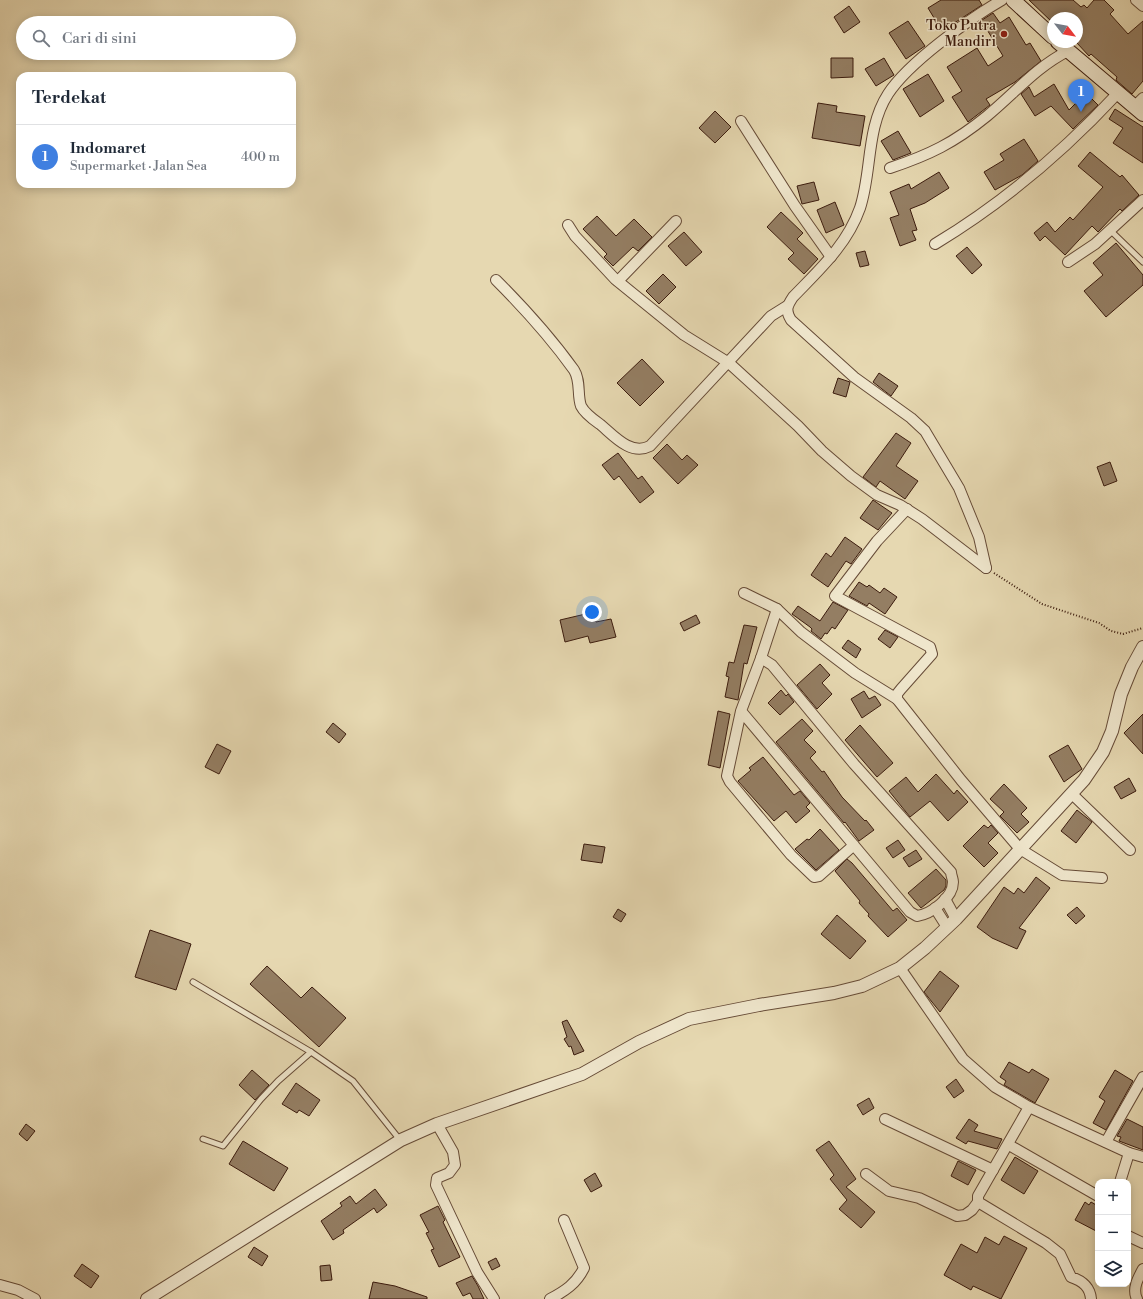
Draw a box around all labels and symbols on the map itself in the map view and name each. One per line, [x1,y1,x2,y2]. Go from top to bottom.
north arrow [1047,12,1083,48]
place label: Toko Putra Mandiri [926,17,997,51]
marker: Toko Putra Mandiri [999,29,1009,39]
pin: 1 [1068,79,1094,112]
your location [582,602,602,622]

